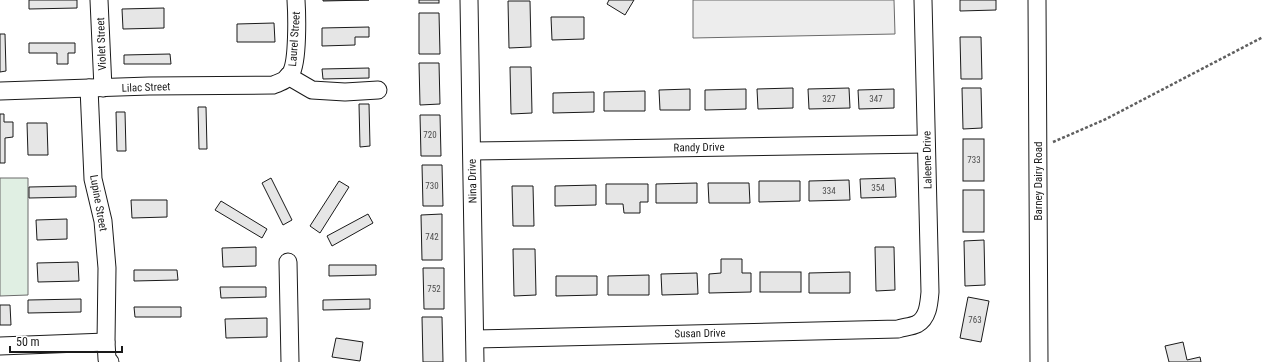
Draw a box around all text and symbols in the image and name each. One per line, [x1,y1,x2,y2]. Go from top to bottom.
street label: Laurel Street [286,11,303,67]
street label: Violet Street [94,17,109,71]
street label: Lilac Street [121,80,171,95]
house number: 327 [822,94,836,104]
house number: 347 [869,94,883,104]
house number: 720 [423,130,437,140]
street label: Laleene Drive [920,131,935,189]
street label: Randy Drive [673,141,725,154]
street label: Barney Dairy Road [1032,142,1045,220]
house number: 733 [967,155,981,165]
street label: Nina Drive [466,159,479,203]
street label: Lupine Street [87,174,110,232]
house number: 730 [425,181,439,191]
house number: 354 [871,183,885,193]
house number: 334 [822,186,836,196]
house number: 742 [425,232,439,242]
house number: 752 [427,284,441,294]
house number: 763 [968,315,982,325]
street label: Susan Drive [674,327,726,340]
scale bar [10,328,122,354]
text: 50 m [16,335,40,349]

